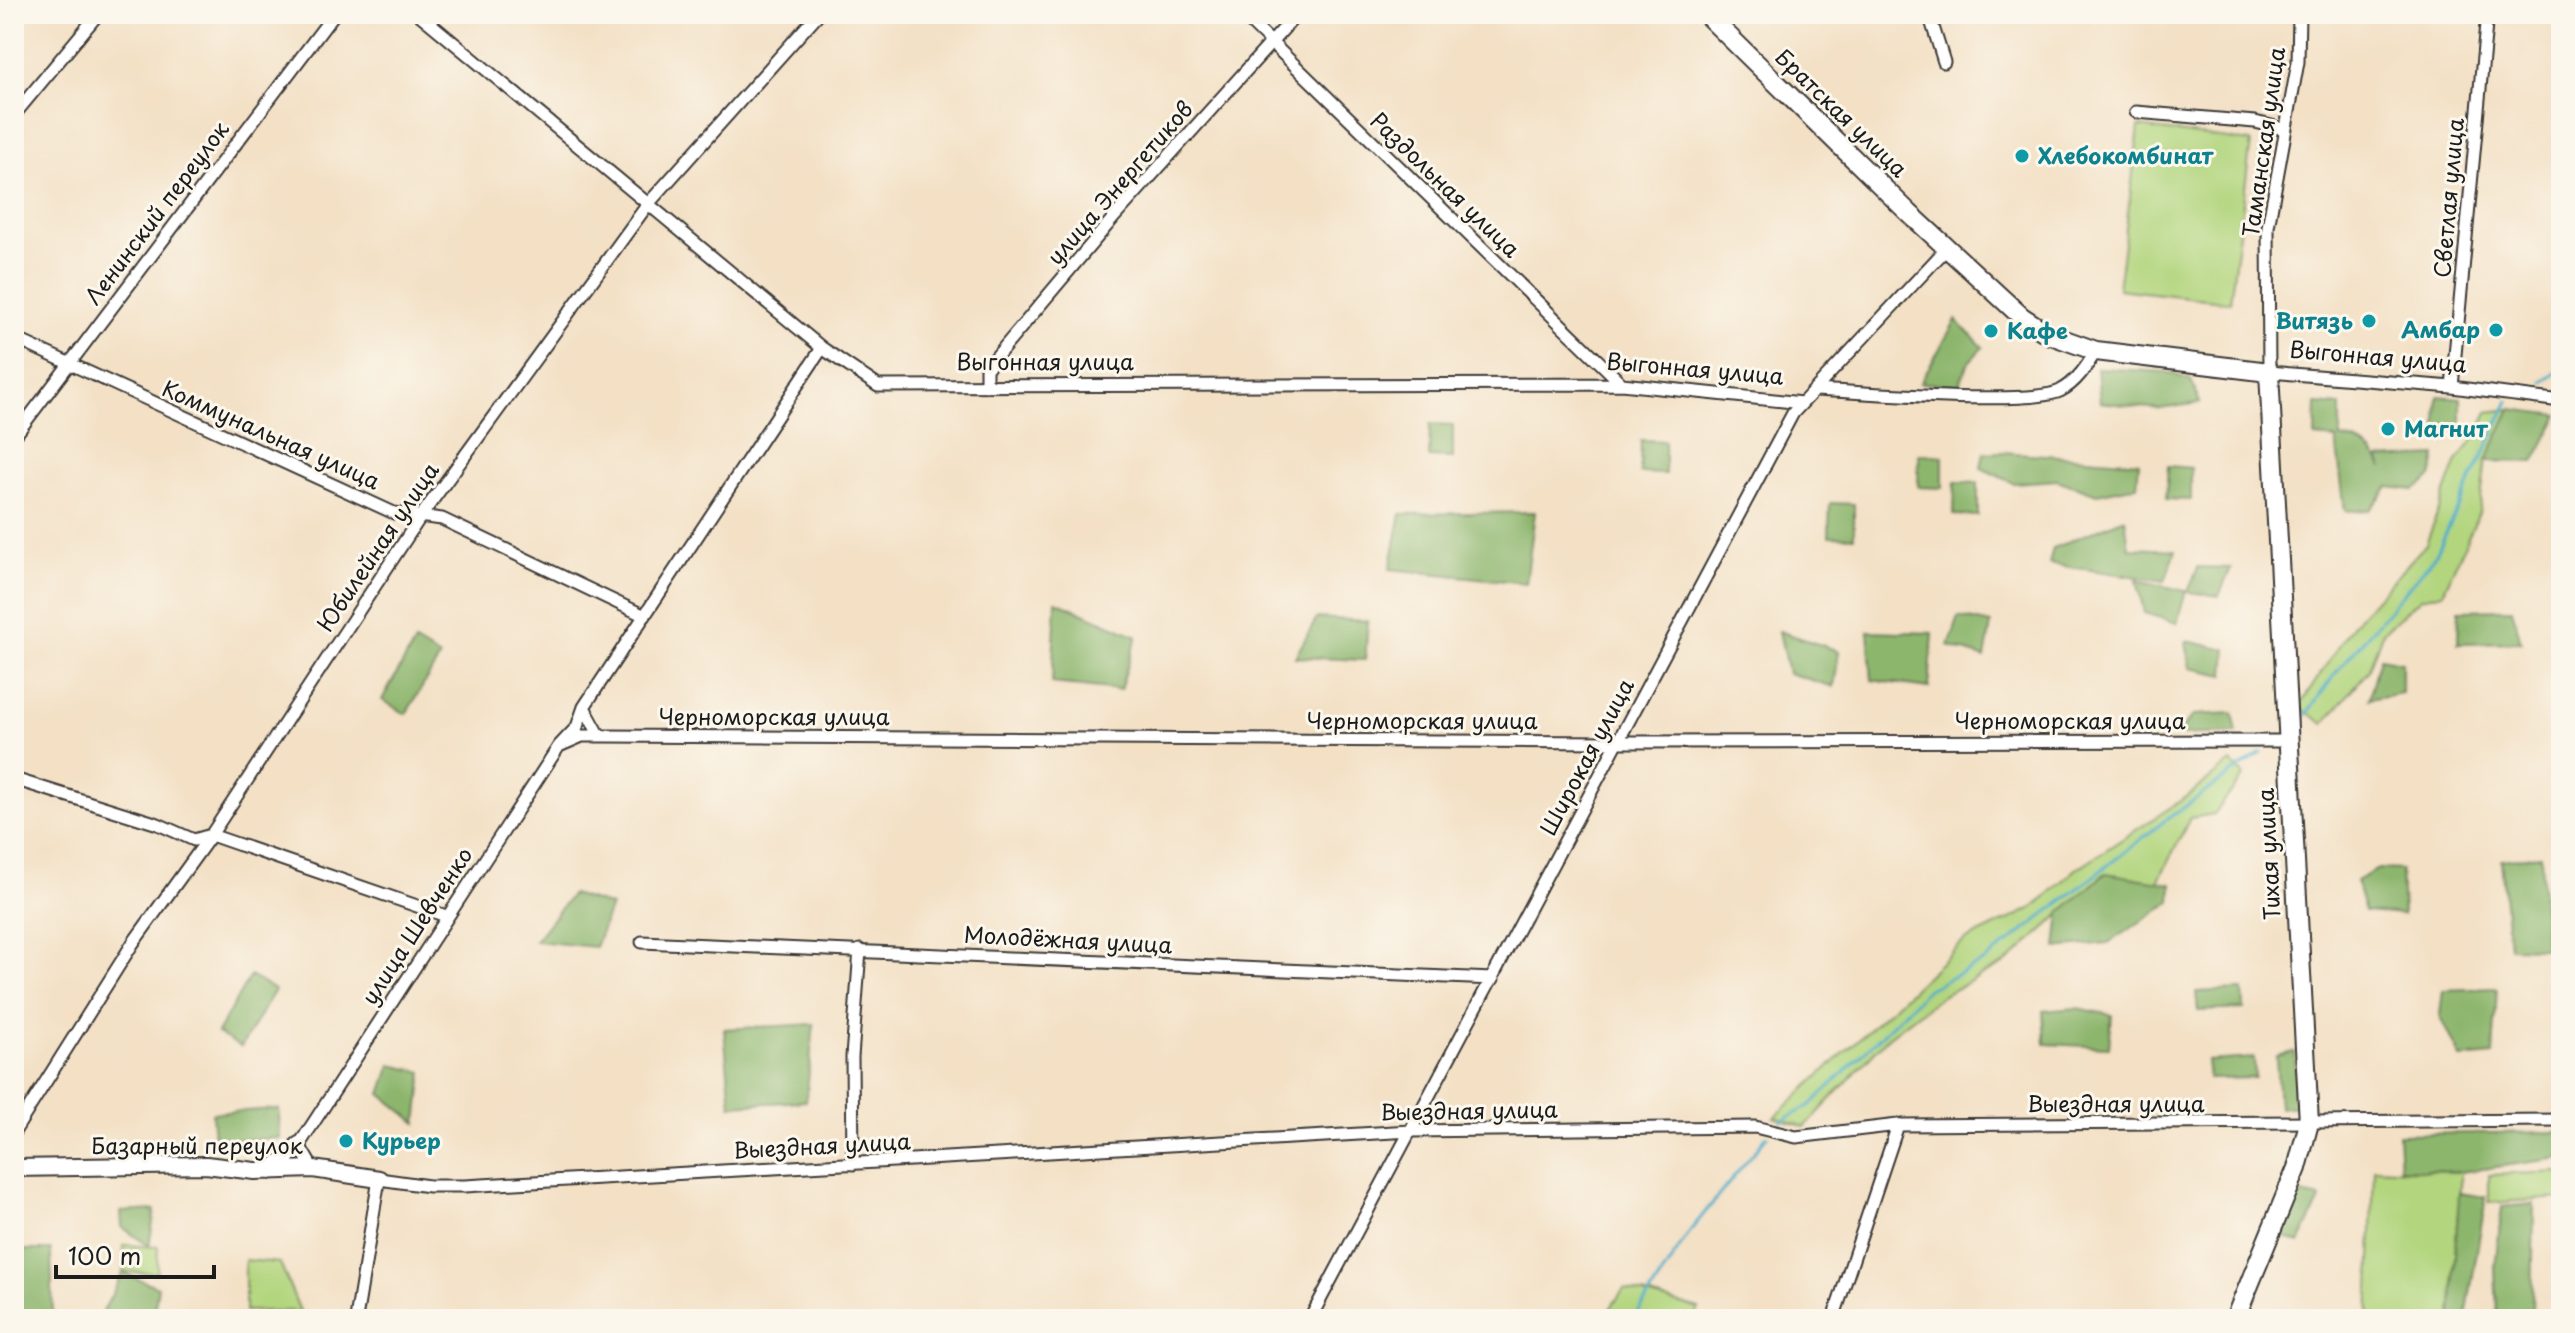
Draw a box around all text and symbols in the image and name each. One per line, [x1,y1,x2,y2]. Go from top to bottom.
street label: Братская улица [1768,40,1916,184]
street label: Таманская улица [2233,45,2292,239]
street label: улица Энергетиков [1038,93,1200,271]
street label: Раздольная улица [1364,104,1528,264]
street label: Ленинский переулок [76,113,236,311]
street label: Светлая улица [2424,116,2471,279]
place label: Хлебокомбинат [2038,138,2214,171]
marker: Хлебокомбинат [2013,147,2031,165]
place label: Витязь [2275,303,2353,336]
marker: Витязь [2360,312,2378,330]
place label: Амбар [2401,312,2480,345]
place label: Кафе [2007,313,2068,346]
marker: Амбар [2487,321,2505,339]
marker: Кафе [1982,322,2000,340]
street label: Выгонная улица [2288,331,2468,380]
street label: Выгонная улица [1605,343,1785,392]
street label: Выгонная улица [956,344,1134,377]
street label: Коммунальная улица [157,371,386,497]
place label: Магнит [2404,411,2488,444]
marker: Магнит [2379,420,2397,438]
street label: Юбилейная улица [308,455,446,637]
street label: Широкая улица [1530,672,1641,840]
street label: Черноморская улица [658,699,890,732]
street label: Черноморская улица [1306,703,1538,736]
street label: Черноморская улица [1954,703,2186,736]
street label: Тихая улица [2248,787,2287,921]
street label: улица Шевченко [352,840,479,1011]
street label: Молодёжная улица [963,917,1173,960]
street label: Выездная улица [2027,1086,2205,1119]
street label: Выездная улица [1380,1091,1558,1128]
place label: Курьер [362,1123,441,1156]
street label: Выездная улица [732,1123,912,1166]
street label: Базарный переулок [91,1128,304,1161]
marker: Курьер [337,1132,355,1150]
scale bar [56,1229,214,1279]
text: 100 m [68,1237,141,1273]

